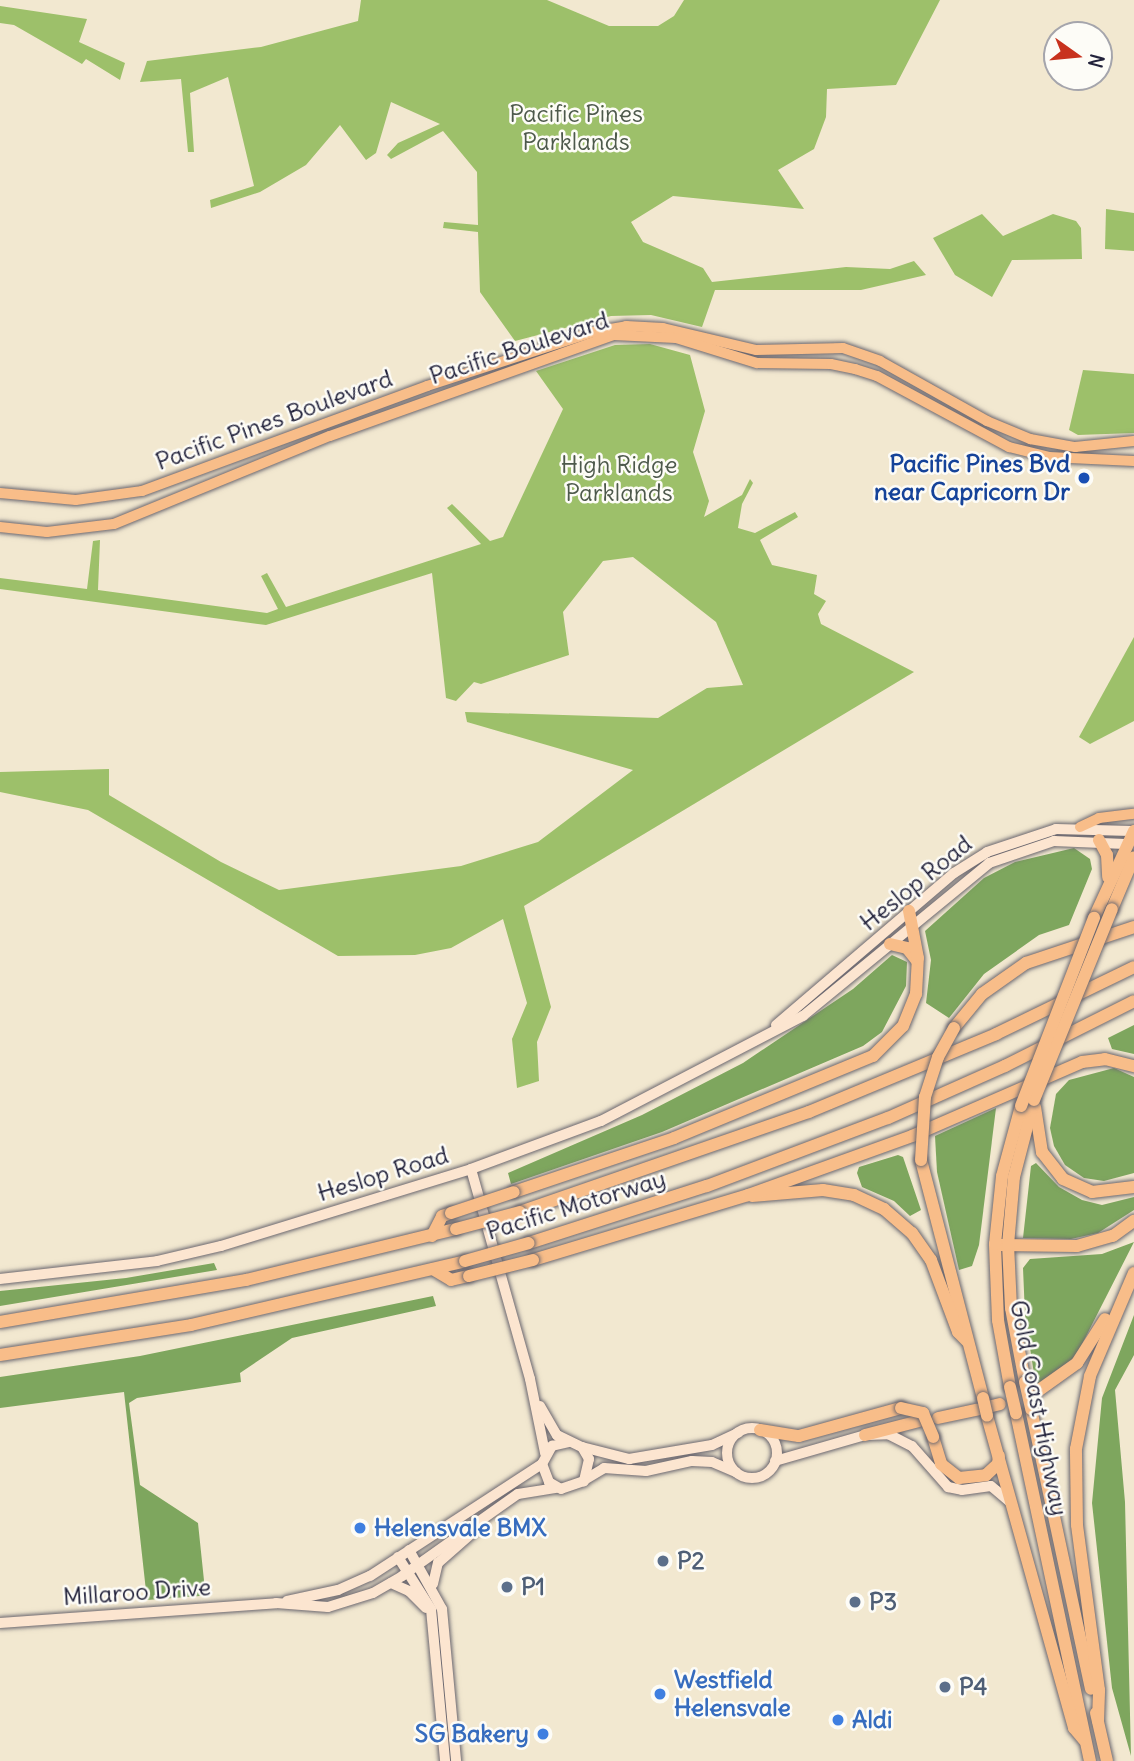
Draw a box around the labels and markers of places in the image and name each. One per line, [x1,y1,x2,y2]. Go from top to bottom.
place label: Pacific Pines Bvd near Capricorn Dr [874,450,1070,506]
marker: Pacific Pines Bvd near Capricorn Dr [1076,470,1092,486]
place label: Helensvale BMX [374,1514,547,1542]
marker: Helensvale BMX [352,1520,368,1536]
place label: P2 [677,1547,705,1575]
marker: P2 [655,1553,671,1569]
place label: P1 [521,1573,545,1601]
marker: P1 [499,1579,515,1595]
place label: P3 [869,1588,897,1616]
marker: P3 [847,1594,863,1610]
place label: Westfield Helensvale [674,1666,791,1722]
place label: P4 [959,1673,987,1701]
marker: P4 [937,1679,953,1695]
marker: Westfield Helensvale [652,1686,668,1702]
place label: Aldi [852,1706,892,1734]
marker: Aldi [830,1712,846,1728]
place label: SG Bakery [415,1720,529,1748]
marker: SG Bakery [535,1726,551,1742]

